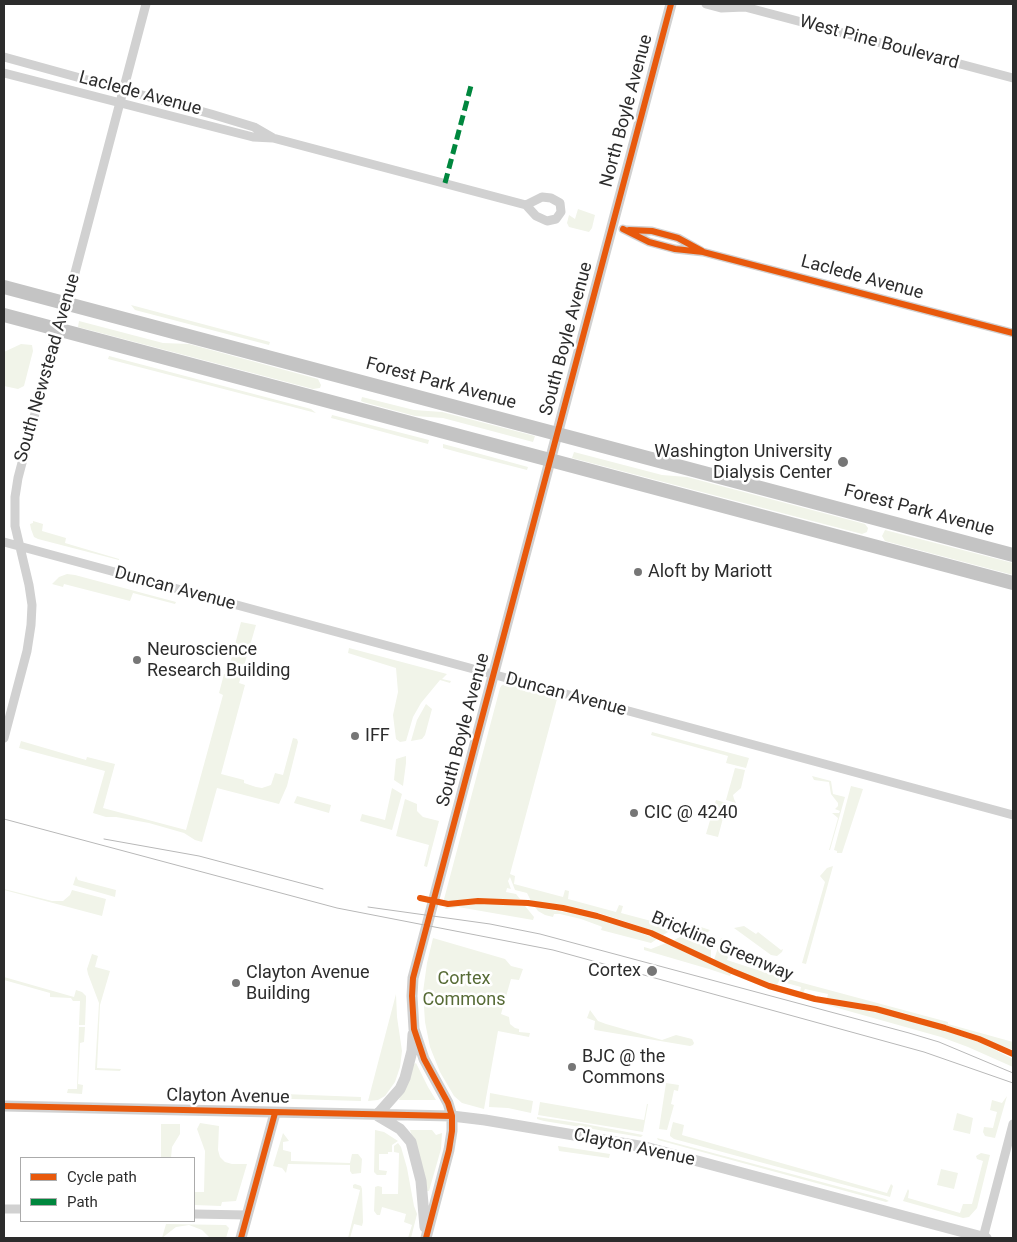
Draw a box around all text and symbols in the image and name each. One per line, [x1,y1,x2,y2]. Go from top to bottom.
street label: West Pine Boulevard [797,11,961,75]
street label: North Boyle Avenue [596,32,658,190]
street label: Laclede Avenue [76,67,204,121]
street label: Laclede Avenue [798,251,926,305]
street label: South Boyle Avenue [536,260,598,418]
street label: South Newstead Avenue [11,271,85,465]
street label: Forest Park Avenue [363,354,519,414]
place label: Washington University Dialysis Center [654,441,832,484]
marker: Washington University Dialysis Center [836,455,850,469]
street label: Forest Park Avenue [841,481,997,541]
place label: Aloft by Mariott [648,561,772,583]
street label: Duncan Avenue [112,563,238,615]
marker: Aloft by Mariott [632,566,644,578]
place label: Neuroscience Research Building [147,639,290,682]
street label: South Boyle Avenue [433,651,495,809]
marker: Neuroscience Research Building [131,654,143,666]
street label: Duncan Avenue [503,669,629,721]
place label: IFF [365,725,390,747]
marker: IFF [349,730,361,742]
place label: CIC @ 4240 [644,802,738,824]
marker: CIC @ 4240 [628,807,640,819]
street label: Brickline Greenway [648,907,796,987]
place label: Cortex [588,960,641,982]
place label: Clayton Avenue Building [246,962,370,1004]
marker: Cortex [645,964,659,978]
park label: Cortex Commons [422,968,506,1011]
marker: Clayton Avenue Building [230,977,242,989]
place label: BJC @ the Commons [582,1046,665,1088]
marker: BJC @ the Commons [566,1061,578,1073]
street label: Clayton Avenue [166,1085,290,1109]
street label: Clayton Avenue [571,1125,697,1171]
legend [20,1157,195,1222]
text: Cycle path [67,1168,137,1186]
text: Path [67,1193,98,1211]

